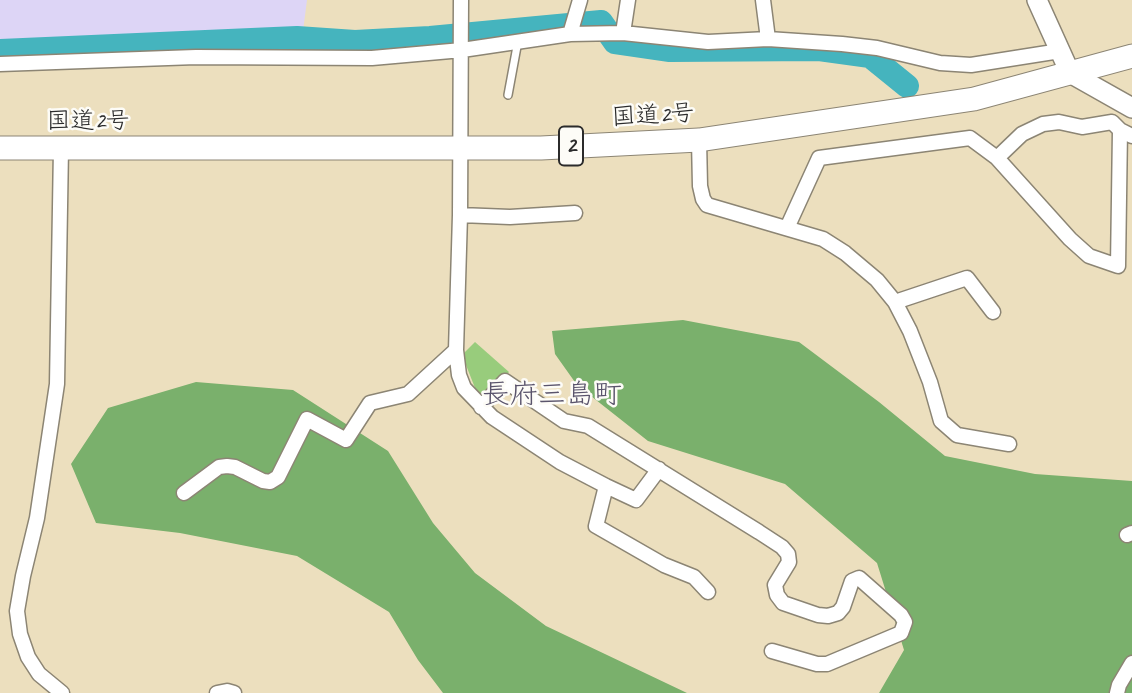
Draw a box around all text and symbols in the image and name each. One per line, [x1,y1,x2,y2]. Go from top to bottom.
street label: 国道2号 [611,99,695,133]
street label: 国道2号 [47,108,129,136]
road number: 2 [559,127,583,166]
district label: 長府三島町 [482,379,622,413]

